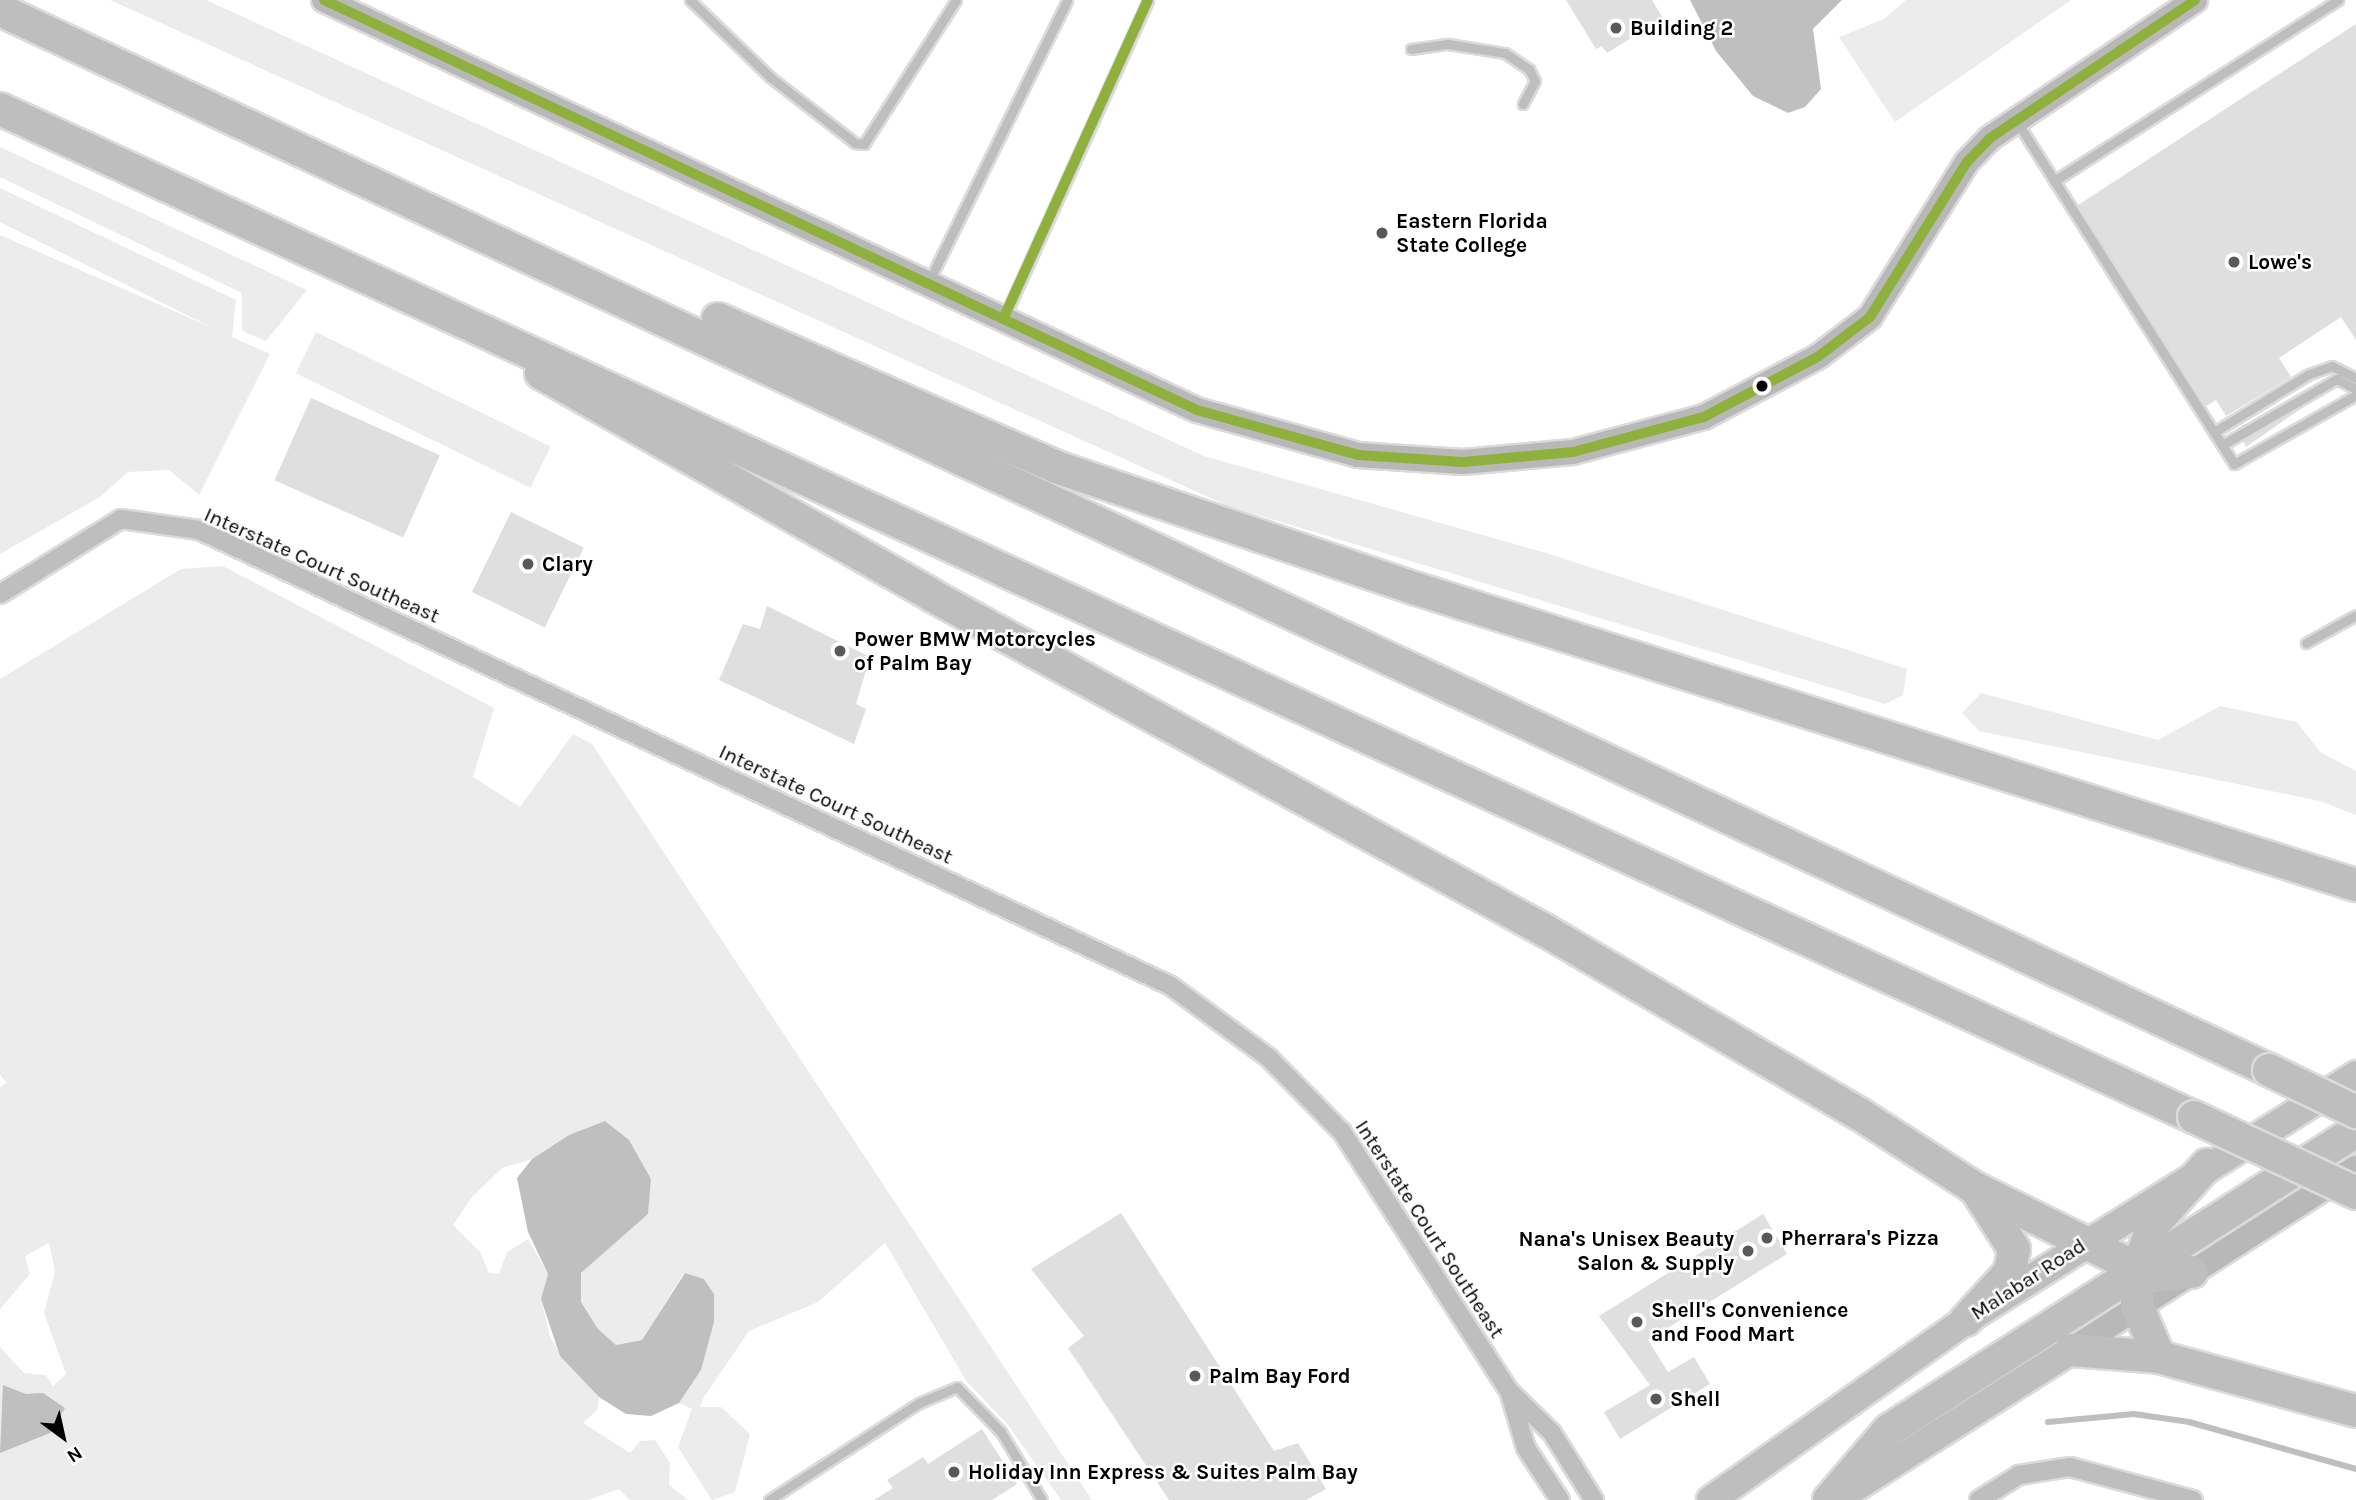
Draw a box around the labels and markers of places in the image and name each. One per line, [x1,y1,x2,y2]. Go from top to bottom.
place label: Building 2 [1630,15,1733,41]
marker: Building 2 [1608,20,1624,36]
place label: Eastern Florida State College [1396,208,1548,258]
marker: Eastern Florida State College [1374,225,1390,241]
place label: Lowe's [2248,249,2312,275]
marker: Lowe's [2226,254,2242,270]
unlabelled marker [1755,379,1769,393]
place label: Clary [542,551,593,577]
marker: Clary [520,556,536,572]
place label: Power BMW Motorcycles of Palm Bay [854,626,1096,676]
marker: Power BMW Motorcycles of Palm Bay [832,643,848,659]
place label: Pherrara's Pizza [1781,1225,1939,1251]
place label: Nana's Unisex Beauty Salon & Supply [1518,1226,1734,1276]
marker: Pherrara's Pizza [1759,1230,1775,1246]
marker: Nana's Unisex Beauty Salon & Supply [1740,1243,1756,1259]
place label: Shell's Convenience and Food Mart [1651,1297,1848,1347]
marker: Shell's Convenience and Food Mart [1629,1314,1645,1330]
place label: Palm Bay Ford [1209,1363,1351,1389]
marker: Palm Bay Ford [1187,1368,1203,1384]
place label: Shell [1670,1386,1720,1412]
marker: Shell [1648,1391,1664,1407]
place label: Holiday Inn Express & Suites Palm Bay [968,1459,1358,1485]
marker: Holiday Inn Express & Suites Palm Bay [946,1464,962,1480]

